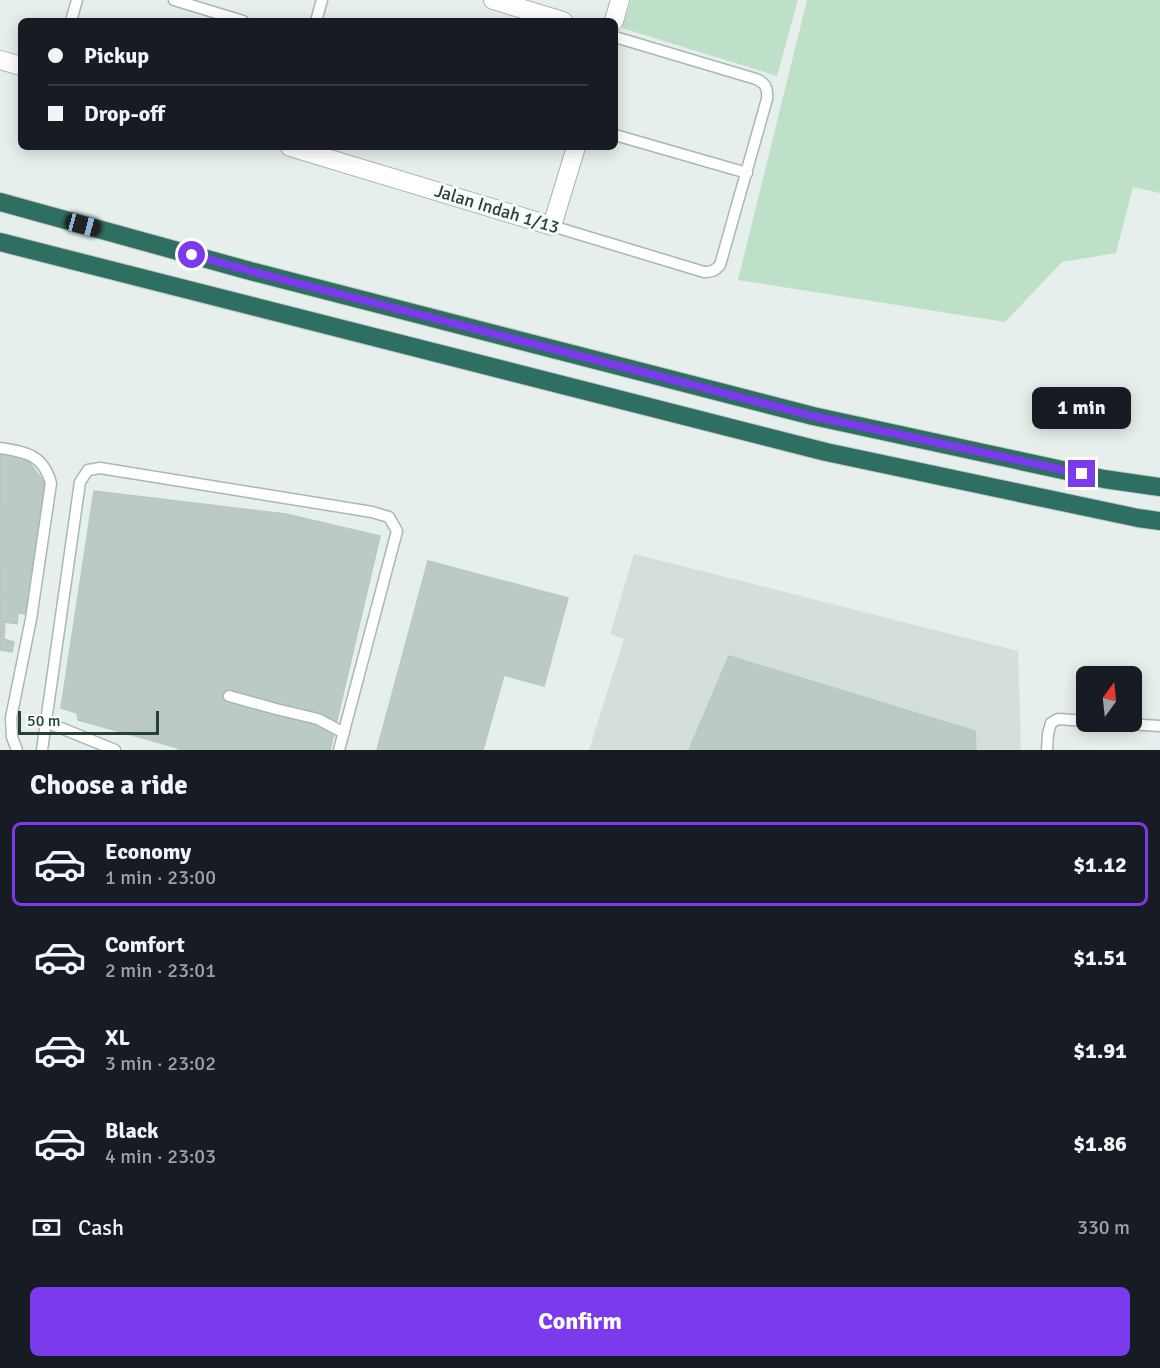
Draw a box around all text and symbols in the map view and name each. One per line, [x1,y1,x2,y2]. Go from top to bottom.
text: Pickup [84,42,149,69]
text: Drop-off [84,100,165,127]
street label: Jalan Indah 1/13 [432,180,562,238]
car [63,212,103,238]
route start [178,241,205,268]
callout: 1 min [1032,387,1132,429]
text: 1 min [1057,395,1106,420]
route end [1068,460,1095,487]
north arrow [1076,666,1142,732]
map controls [1076,666,1142,732]
scale bar [18,708,159,736]
text: 50 m [27,711,61,731]
text: Choose a ride [30,769,188,802]
icon: car [33,837,87,891]
text: Economy [105,838,191,865]
text: $1.12 [1073,851,1127,878]
text: 1 min · 23:00 [105,865,216,890]
icon: car [33,930,87,984]
text: Comfort [105,931,185,958]
text: $1.51 [1073,944,1127,971]
text: 2 min · 23:01 [105,958,216,983]
icon: car [33,1023,87,1077]
text: XL [105,1024,130,1051]
text: $1.91 [1073,1037,1127,1064]
text: 3 min · 23:02 [105,1051,216,1076]
icon: car [33,1116,87,1170]
text: Black [105,1117,159,1144]
text: $1.86 [1073,1130,1127,1157]
text: 4 min · 23:03 [105,1144,216,1169]
icon: cash [30,1211,63,1244]
text: Cash [78,1214,124,1241]
text: 330 m [1077,1215,1130,1240]
button: Confirm [30,1287,1130,1356]

